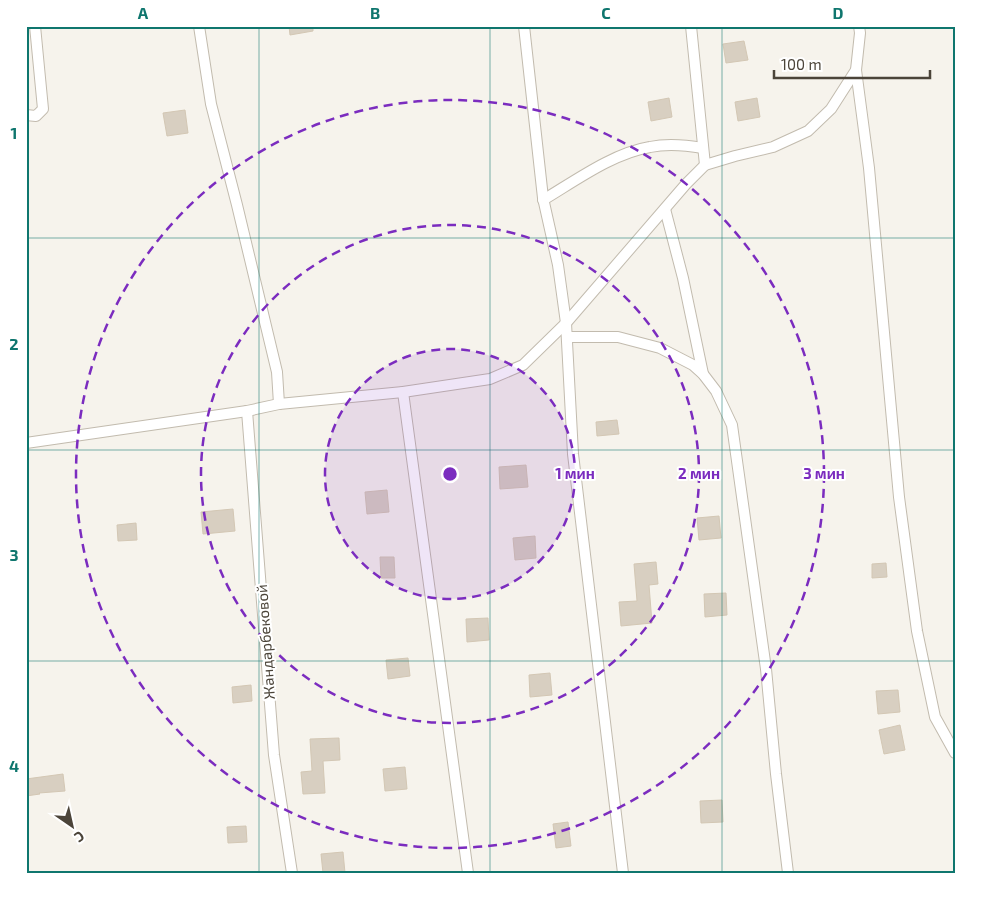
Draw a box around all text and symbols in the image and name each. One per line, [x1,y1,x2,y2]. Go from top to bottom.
text: A [138,3,149,22]
text: B [370,3,380,22]
text: C [601,3,611,22]
text: D [833,3,844,22]
scale bar [774,48,930,80]
text: 100 m [781,55,822,73]
text: 1 [11,123,17,142]
text: 2 [9,334,19,353]
text: 1 мин [555,464,595,482]
text: 2 мин [678,464,720,482]
text: 3 мин [803,464,845,482]
centre of rings [441,465,459,483]
text: 3 [9,545,19,564]
street label: Жандарбековой [252,584,278,700]
text: 4 [9,756,19,775]
north arrow [48,802,98,852]
text: С [71,828,88,847]

